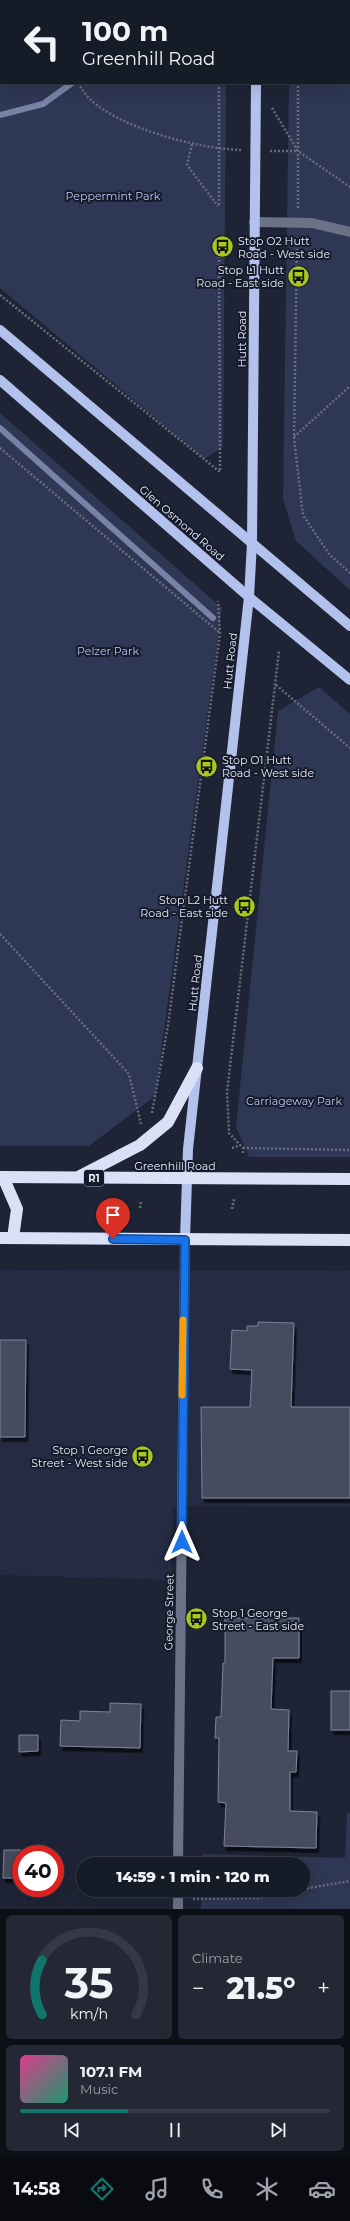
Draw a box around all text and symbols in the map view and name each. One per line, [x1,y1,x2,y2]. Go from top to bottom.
text: 100 m [82,14,168,48]
icon: left [16,16,68,68]
text: Greenhill Road [82,48,215,70]
park label: Peppermint Park [66,189,161,203]
bus stop icon: Stop O2 Hutt Road - West side [210,234,236,260]
place label: Stop O2 Hutt Road - West side [238,234,330,261]
place label: Stop L1 Hutt Road - East side [196,263,285,290]
bus stop icon: Stop L1 Hutt Road - East side [286,263,312,289]
street label: Hutt Road [235,311,249,367]
street label: Glen Osmond Road [137,482,227,564]
street label: Hutt Road [220,632,240,690]
park label: Pelzer Park [77,644,139,658]
bus stop icon: Stop O1 Hutt Road - West side [193,753,219,779]
place label: Stop O1 Hutt Road - West side [222,753,314,780]
place label: Stop L2 Hutt Road - East side [140,893,229,920]
bus stop icon: Stop L2 Hutt Road - East side [231,893,257,919]
street label: Hutt Road [185,954,205,1012]
park label: Carriageway Park [246,1094,342,1108]
street label: Greenhill Road [134,1159,216,1173]
road number: R1 [84,1170,104,1186]
pin [96,1198,130,1239]
icon: arrive [102,1204,124,1226]
place label: Stop 1 George Street - West side [31,1443,128,1470]
bus stop icon: Stop 1 George Street - West side [130,1443,156,1469]
position arrow [161,1521,203,1563]
street label: George Street [161,1573,177,1650]
bus stop icon: Stop 1 George Street - East side [183,1606,209,1632]
place label: Stop 1 George Street - East side [212,1606,304,1633]
speed limit sign: 40 [12,1845,64,1897]
text: 14:59 · 1 min · 120 m [116,1867,270,1886]
text: Climate [192,1950,243,1966]
text: 35 [64,1958,113,2008]
text: 21.5° [226,1970,296,2007]
text: − [192,1975,205,2002]
text: + [317,1975,330,2002]
text: km/h [70,2005,108,2023]
text: 107.1 FM [80,2062,142,2081]
text: Music [80,2081,118,2097]
icon: previous [61,2119,83,2141]
icon: pause [164,2119,186,2141]
icon: next [267,2119,289,2141]
icon: directions [88,2175,116,2203]
icon: music [143,2175,171,2203]
icon: phone [198,2175,226,2203]
icon: climate [253,2175,281,2203]
icon: car [308,2175,336,2203]
text: 14:58 [14,2178,61,2200]

